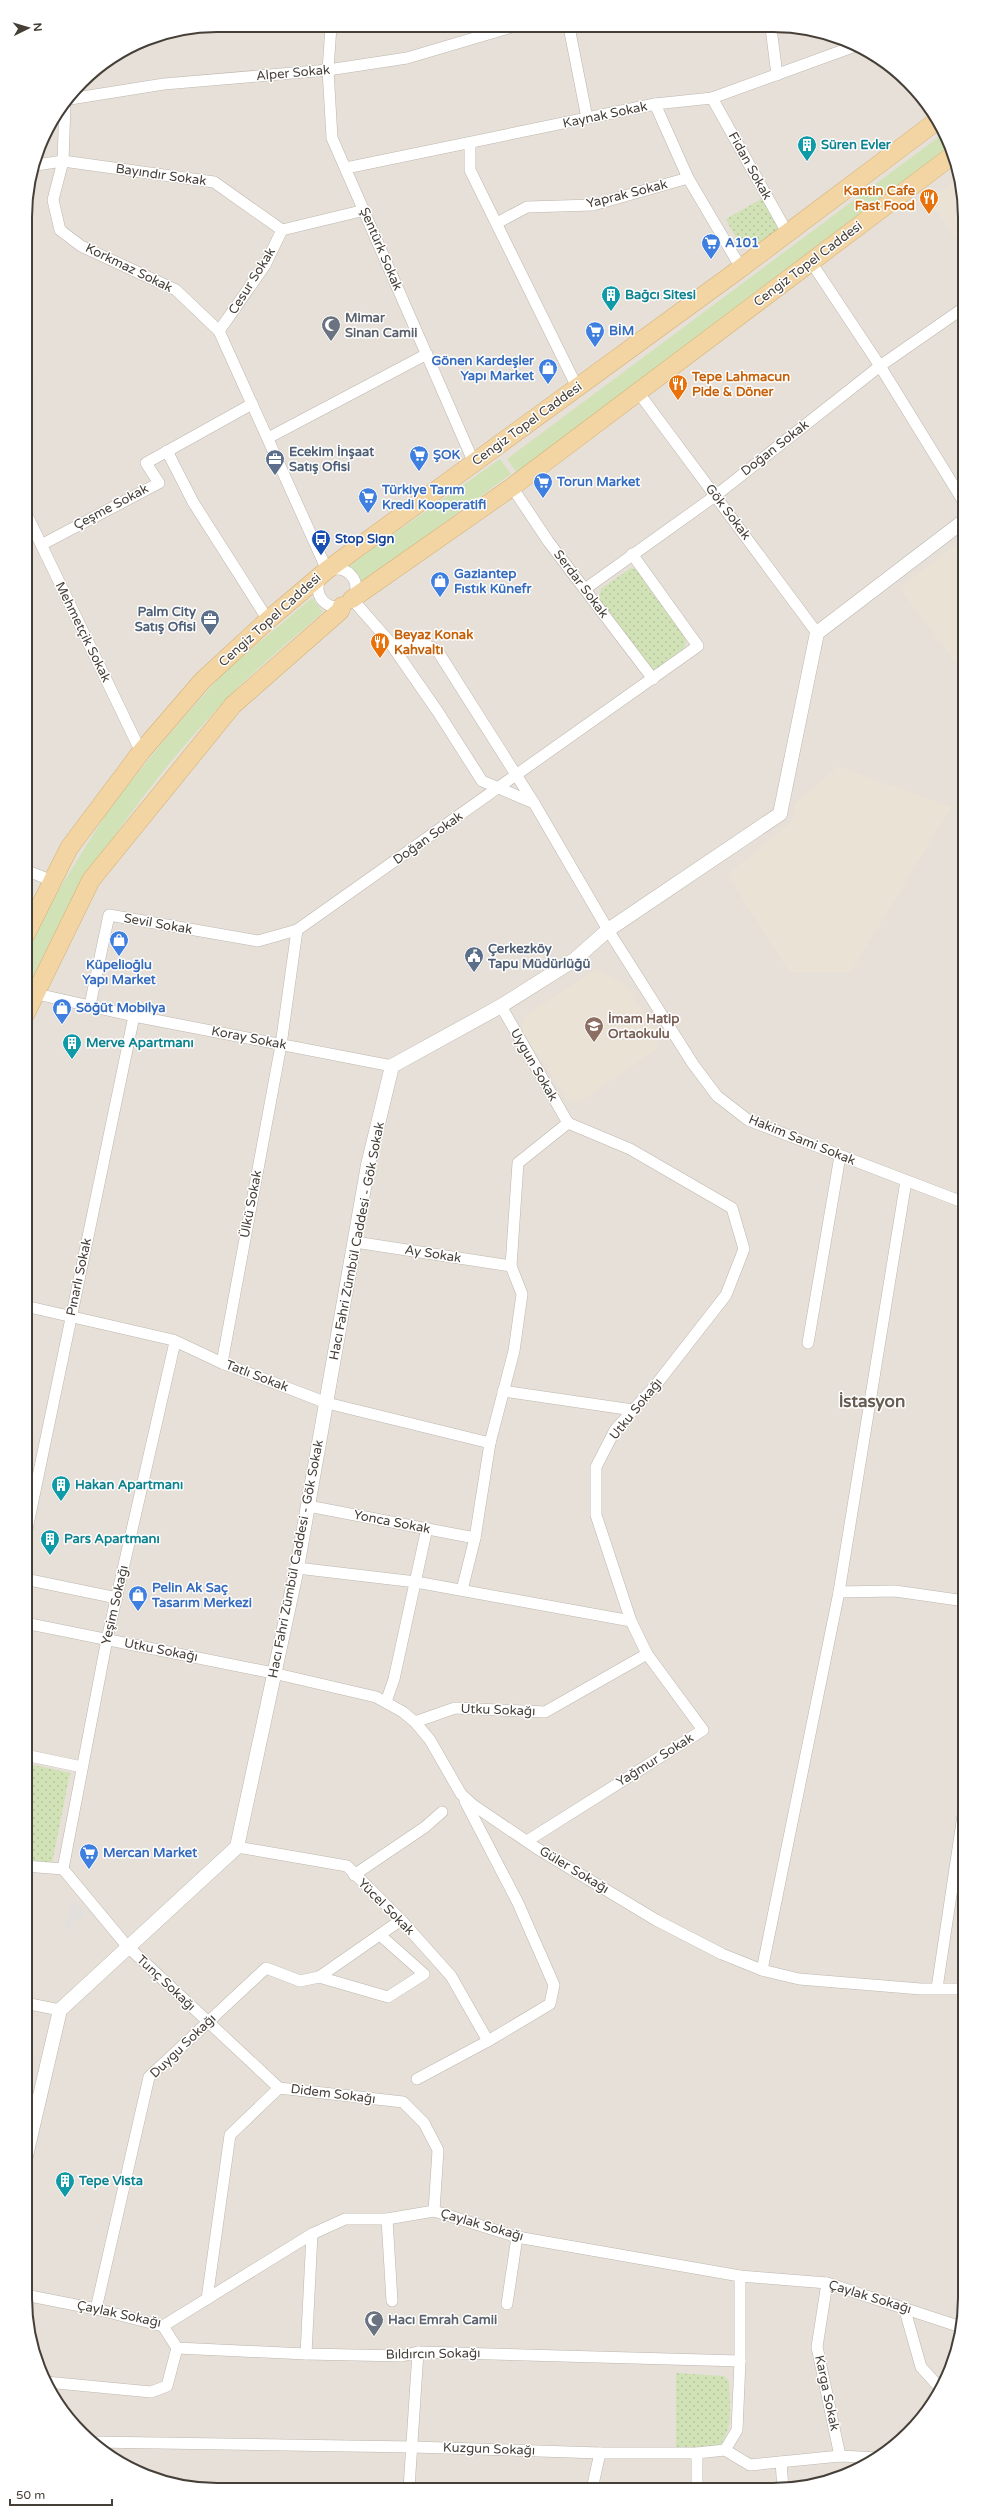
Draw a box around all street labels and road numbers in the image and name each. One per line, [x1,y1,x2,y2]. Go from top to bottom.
street label: Alper Sokak [255,62,331,84]
street label: Kaynak Sokak [561,98,649,132]
street label: Fidan Sokak [725,129,775,203]
street label: Bayındır Sokak [115,161,207,189]
street label: Yaprak Sokak [585,176,669,212]
street label: Şentürk Sokak [356,205,406,293]
street label: Cengiz Topel Caddesi [750,218,866,310]
street label: Korkmaz Sokak [83,240,175,296]
street label: Cesur Sokak [225,245,279,317]
street label: Cengiz Topel Caddesi [469,379,585,469]
street label: Doğan Sokak [738,417,812,479]
street label: Çeşme Sokak [71,481,151,533]
street label: Gök Sokak [702,481,754,543]
street label: Serdar Sokak [550,547,612,621]
street label: Cengiz Topel Caddesi [216,570,324,670]
street label: Mehmetçik Sokak [52,579,114,685]
street label: Doğan Sokak [390,808,466,868]
street label: Sevil Sokak [122,910,194,938]
street label: Koray Sokak [210,1023,288,1053]
street label: Uygun Sokak [507,1026,561,1104]
street label: Hakim Sami Sokak [746,1111,858,1169]
street label: Hacı Fahri Zümbül Caddesi - Gök Sokak [326,1120,388,1362]
street label: Ülkü Sokak [237,1169,265,1239]
street label: Pınarlı Sokak [63,1237,95,1317]
street label: Ay Sokak [404,1242,462,1266]
street label: Tatlı Sokak [223,1357,291,1395]
street label: Utku Sokağı [606,1375,666,1443]
street label: Hacı Fahri Zümbül Caddesi - Gök Sokak [265,1438,327,1680]
street label: Yonca Sokak [352,1507,432,1537]
street label: Yeşim Sokağı [98,1564,132,1646]
street label: Utku Sokağı [123,1635,199,1665]
street label: Utku Sokağı [460,1701,536,1719]
street label: Yağmur Sokak [613,1730,697,1790]
street label: Güler Sokağı [536,1843,612,1897]
street label: Yücel Sokak [354,1875,418,1939]
street label: Tunç Sokağı [133,1952,199,2014]
street label: Duygu Sokağı [147,2011,219,2081]
street label: Didem Sokağı [290,2081,376,2107]
street label: Çaylak Sokağı [439,2205,525,2245]
street label: Çaylak Sokağı [827,2277,913,2317]
street label: Çaylak Sokağı [75,2297,163,2331]
street label: Bıldırcın Sokağı [386,2345,480,2363]
street label: Karga Sokak [811,2354,843,2432]
street label: Kuzgun Sokağı [443,2439,535,2459]

